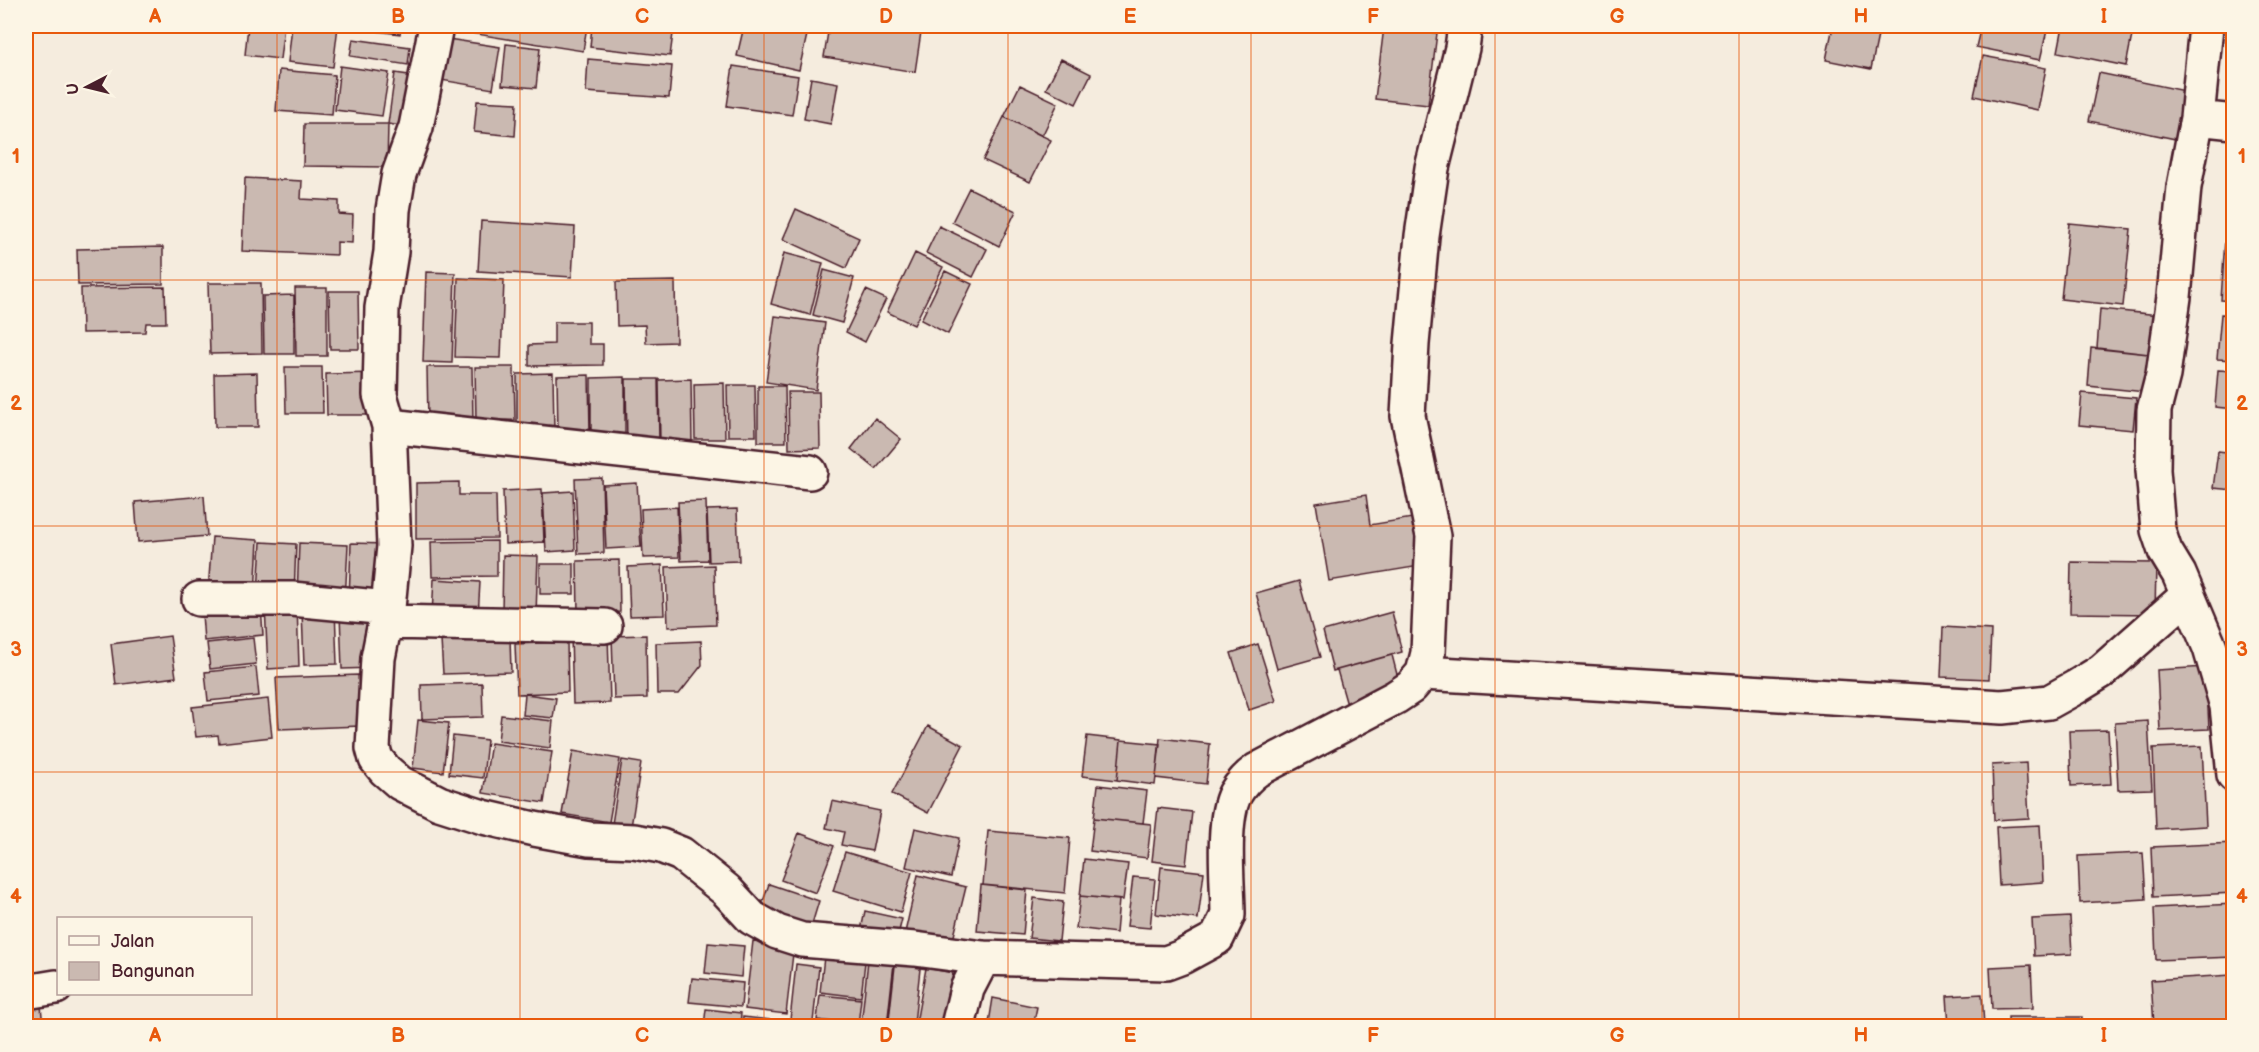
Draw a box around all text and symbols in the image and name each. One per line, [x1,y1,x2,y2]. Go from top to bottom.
text: A [148,5,162,29]
text: B [391,5,405,29]
text: C [635,5,649,29]
text: D [879,5,893,29]
text: E [1124,5,1137,29]
text: F [1367,5,1379,29]
text: G [1610,5,1625,29]
text: H [1854,5,1868,29]
text: I [2101,5,2107,29]
north arrow [57,57,117,117]
text: U [63,82,84,95]
text: 1 [12,145,20,169]
text: 1 [2238,145,2246,169]
text: 2 [10,392,22,416]
text: 2 [2236,392,2248,416]
text: 3 [10,638,22,662]
text: 3 [2236,638,2248,662]
text: 4 [10,885,22,909]
text: 4 [2236,885,2248,909]
legend [57,917,252,995]
text: Jalan [111,931,154,952]
text: Bangunan [111,961,195,982]
text: A [148,1024,162,1048]
text: B [391,1024,405,1048]
text: C [635,1024,649,1048]
text: D [879,1024,893,1048]
text: E [1124,1024,1137,1048]
text: F [1367,1024,1379,1048]
text: G [1610,1024,1625,1048]
text: H [1854,1024,1868,1048]
text: I [2101,1024,2107,1048]

